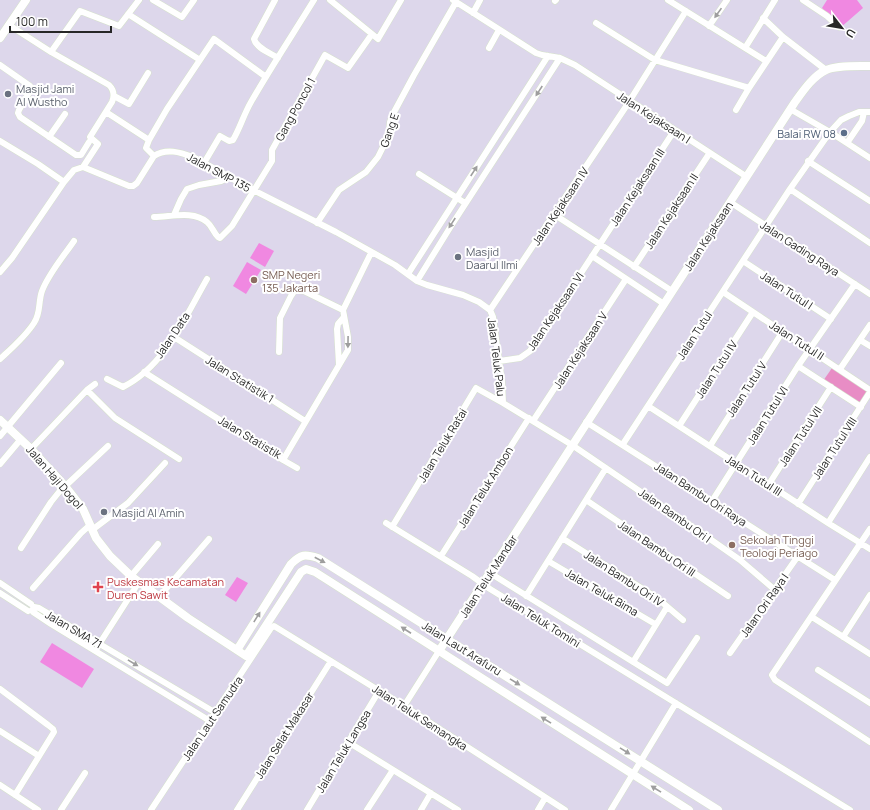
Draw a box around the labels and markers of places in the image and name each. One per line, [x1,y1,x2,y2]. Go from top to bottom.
place label: Masjid Jami Al Wustho [16,81,74,109]
marker: Masjid Jami Al Wustho [3,89,13,99]
place label: Balai RW 08 [777,126,836,141]
marker: Balai RW 08 [839,128,849,138]
place label: Masjid Daarul Ilmi [466,244,518,272]
marker: Masjid Daarul Ilmi [453,252,463,262]
place label: SMP Negeri 135 Jakarta [262,267,320,295]
marker: SMP Negeri 135 Jakarta [249,275,259,285]
place label: Masjid Al Amin [112,505,184,520]
marker: Masjid Al Amin [99,507,109,517]
place label: Sekolah Tinggi Teologi Periago [740,532,818,560]
marker: Sekolah Tinggi Teologi Periago [727,540,737,550]
place label: Puskesmas Kecamatan Duren Sawit [107,574,224,602]
marker: Puskesmas Kecamatan Duren Sawit [92,581,104,593]

